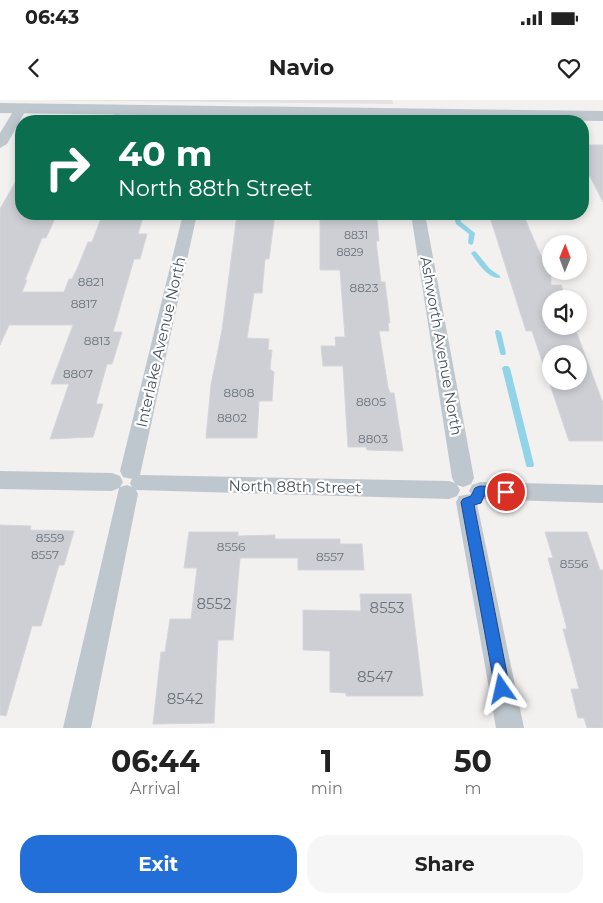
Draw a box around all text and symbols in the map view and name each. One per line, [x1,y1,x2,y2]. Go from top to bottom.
text: 06:43 [25,6,79,29]
icon: back [20,54,48,82]
text: Navio [269,54,334,81]
icon: heart [555,54,583,82]
text: 40 m [118,132,213,175]
icon: right [35,135,100,200]
text: North 88th Street [118,175,313,202]
house number: 8831 [344,228,368,242]
north arrow [542,235,588,280]
map controls [542,235,587,390]
house number: 8829 [337,245,364,259]
street label: Interlake Avenue North [132,255,189,429]
street label: Ashworth Avenue North [416,255,467,437]
house number: 8821 [78,274,104,289]
house number: 8823 [350,280,379,295]
button: sound [542,290,587,335]
house number: 8817 [71,296,97,311]
house number: 8813 [84,333,110,348]
button: search [542,345,587,390]
house number: 8807 [63,366,93,381]
house number: 8808 [224,385,255,400]
house number: 8805 [356,394,386,409]
house number: 8802 [217,410,247,425]
house number: 8803 [358,431,388,446]
pin [485,471,527,513]
street label: North 88th Street [229,476,361,497]
icon: arrive [492,478,520,506]
house number: 8559 [36,530,64,545]
house number: 8556 [217,539,245,554]
house number: 8557 [31,547,59,562]
house number: 8557 [316,549,344,564]
house number: 8556 [560,556,588,571]
house number: 8552 [197,594,231,613]
house number: 8553 [370,598,404,617]
position arrow [475,662,527,714]
house number: 8547 [357,667,393,686]
house number: 8542 [167,689,203,708]
text: 06:44 [111,743,200,780]
text: 1 [321,743,333,780]
text: 50 [454,743,492,780]
text: Arrival [130,779,181,798]
text: min [311,779,343,798]
text: m [464,779,481,798]
button: Exit [20,835,297,893]
button: Share [307,835,583,893]

